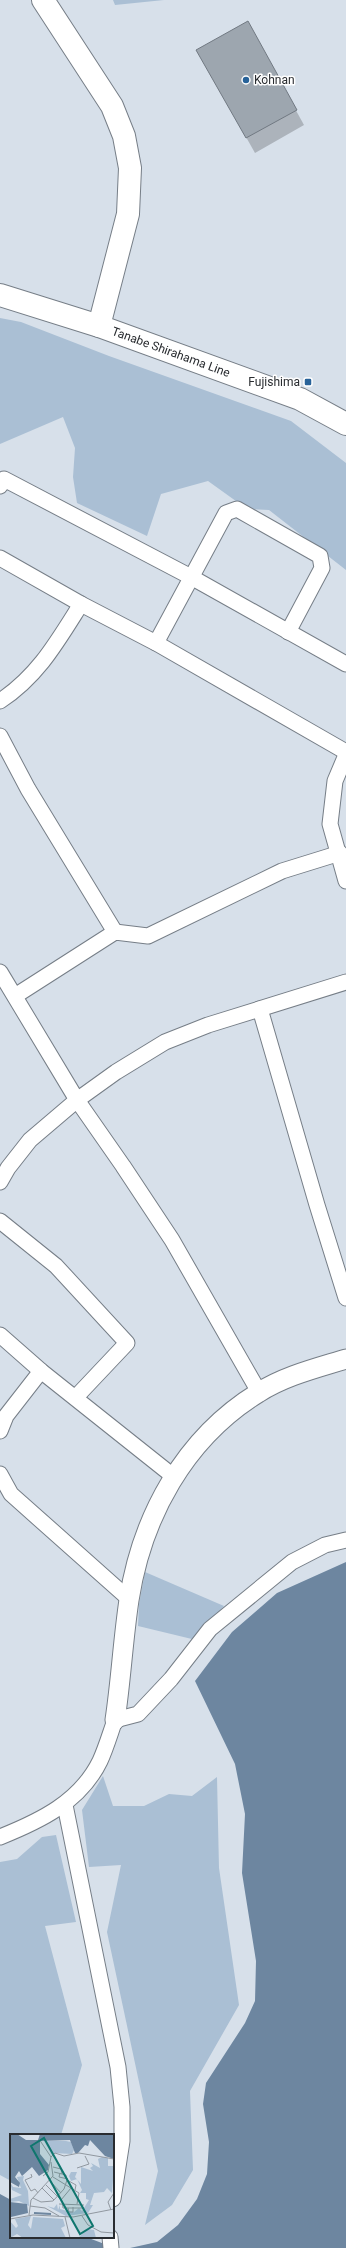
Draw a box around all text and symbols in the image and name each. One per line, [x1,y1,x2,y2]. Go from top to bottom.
place label: Kohnan [254,73,295,87]
marker: Kohnan [241,75,251,85]
street label: Tanabe Shirahama Line [110,324,232,380]
place label: Fujishima [248,375,300,389]
marker: Fujishima [303,377,313,387]
inset map [10,2134,114,2238]

